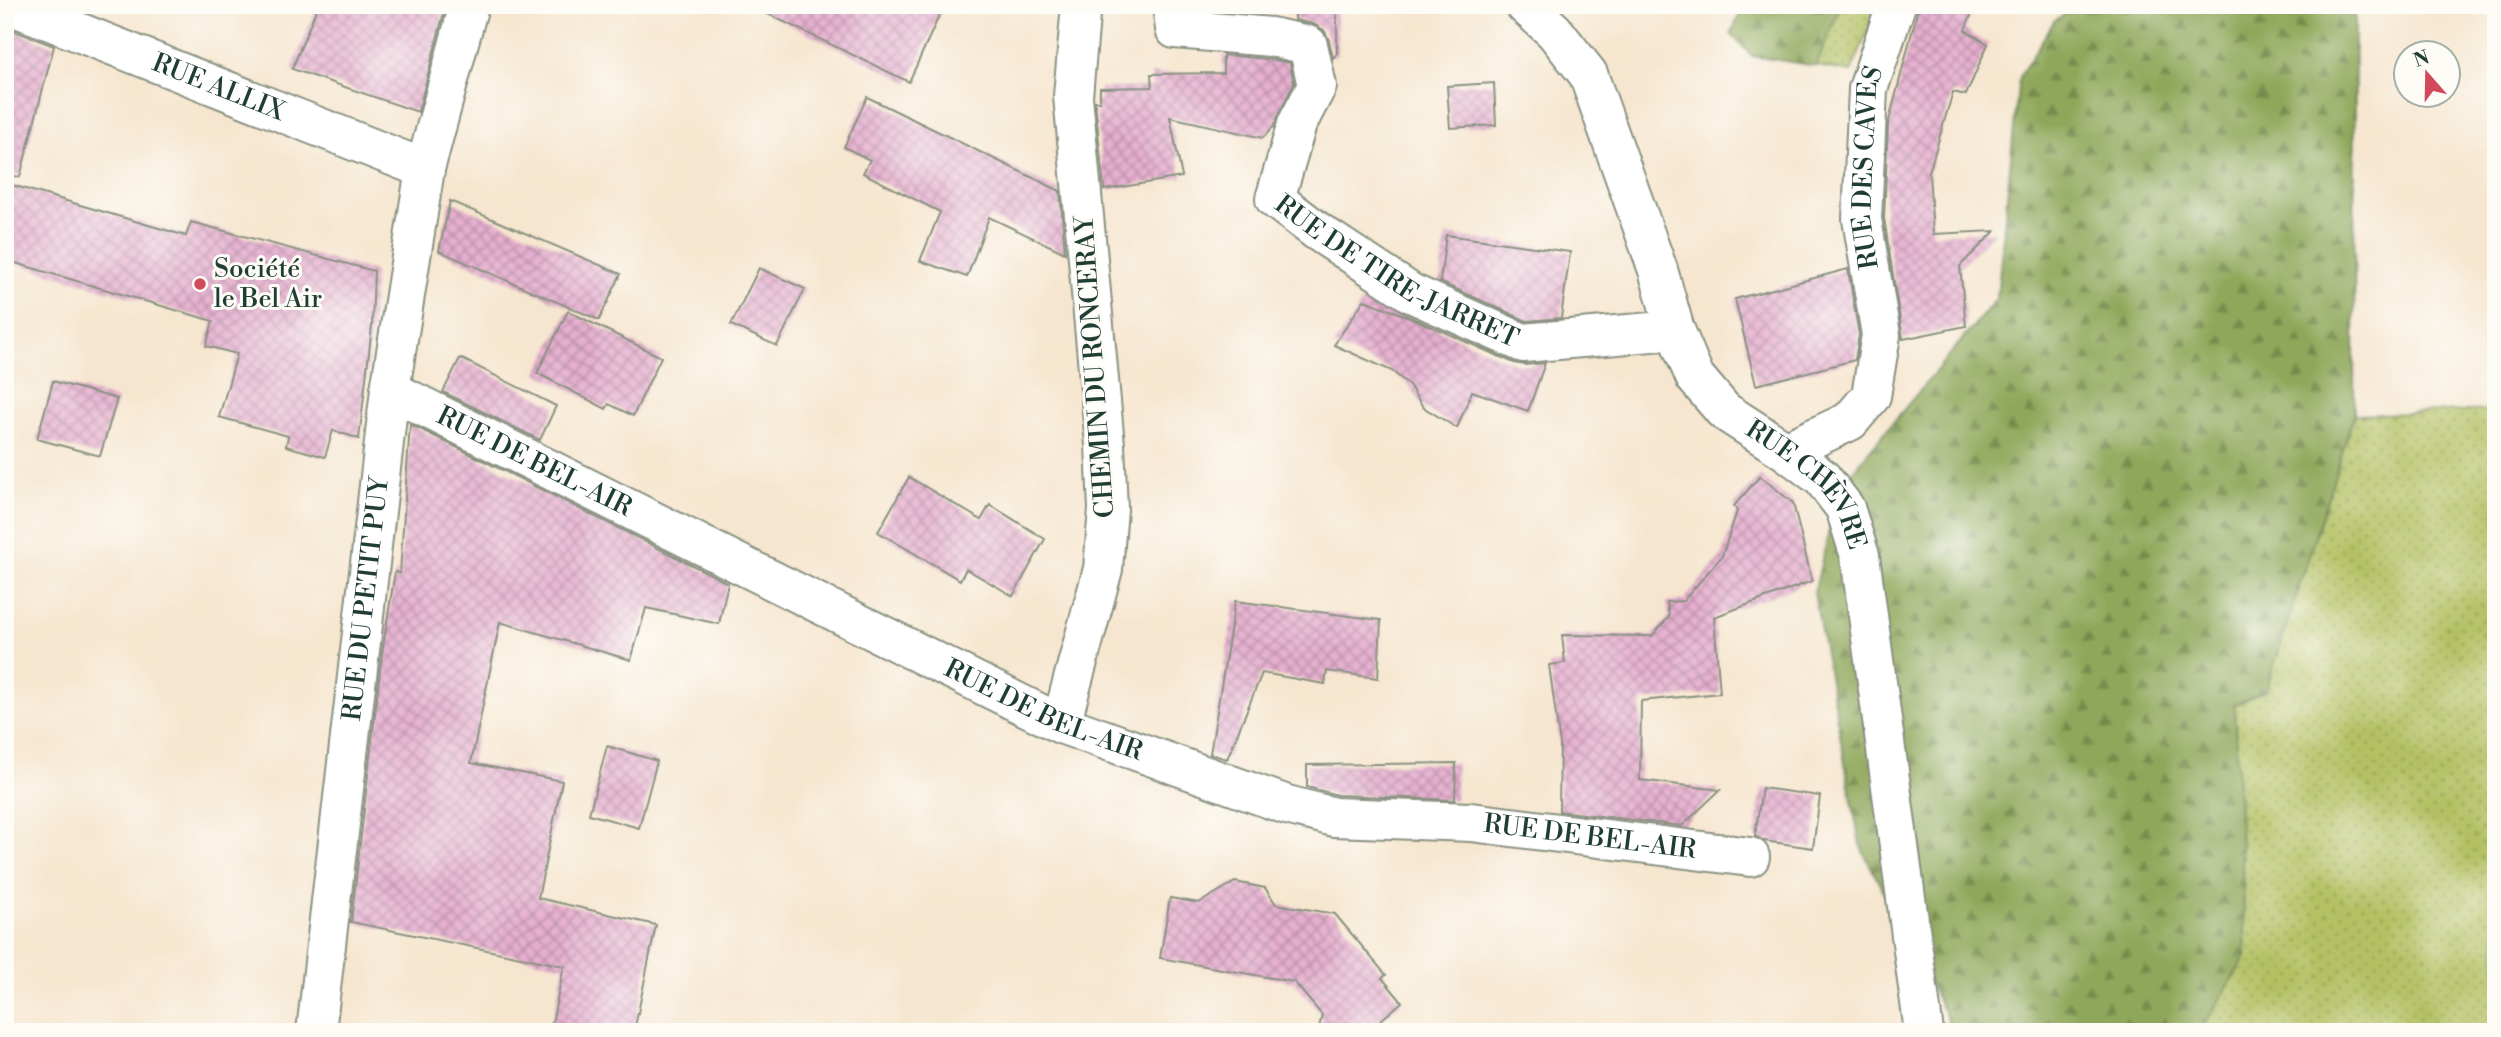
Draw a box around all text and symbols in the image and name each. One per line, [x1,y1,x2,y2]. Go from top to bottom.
north arrow [2392,38,2462,108]
text: N [2410,45,2433,73]
street label: RUE ALLIX [148,47,290,128]
street label: RUE DES CAVES [1846,62,1890,272]
street label: RUE DE TIRE-JARRET [1268,188,1524,355]
street label: CHEMIN DU RONCERAY [1068,213,1122,519]
place label: Société le Bel Air [214,253,322,315]
marker: Société le Bel Air [192,276,208,292]
street label: RUE DE BEL-AIR [431,400,638,524]
street label: RUE CHÈVRE [1740,413,1873,553]
street label: RUE DU PETIT PUY [336,473,396,723]
street label: RUE DE BEL-AIR [939,652,1148,768]
street label: RUE DE BEL-AIR [1482,808,1699,866]

